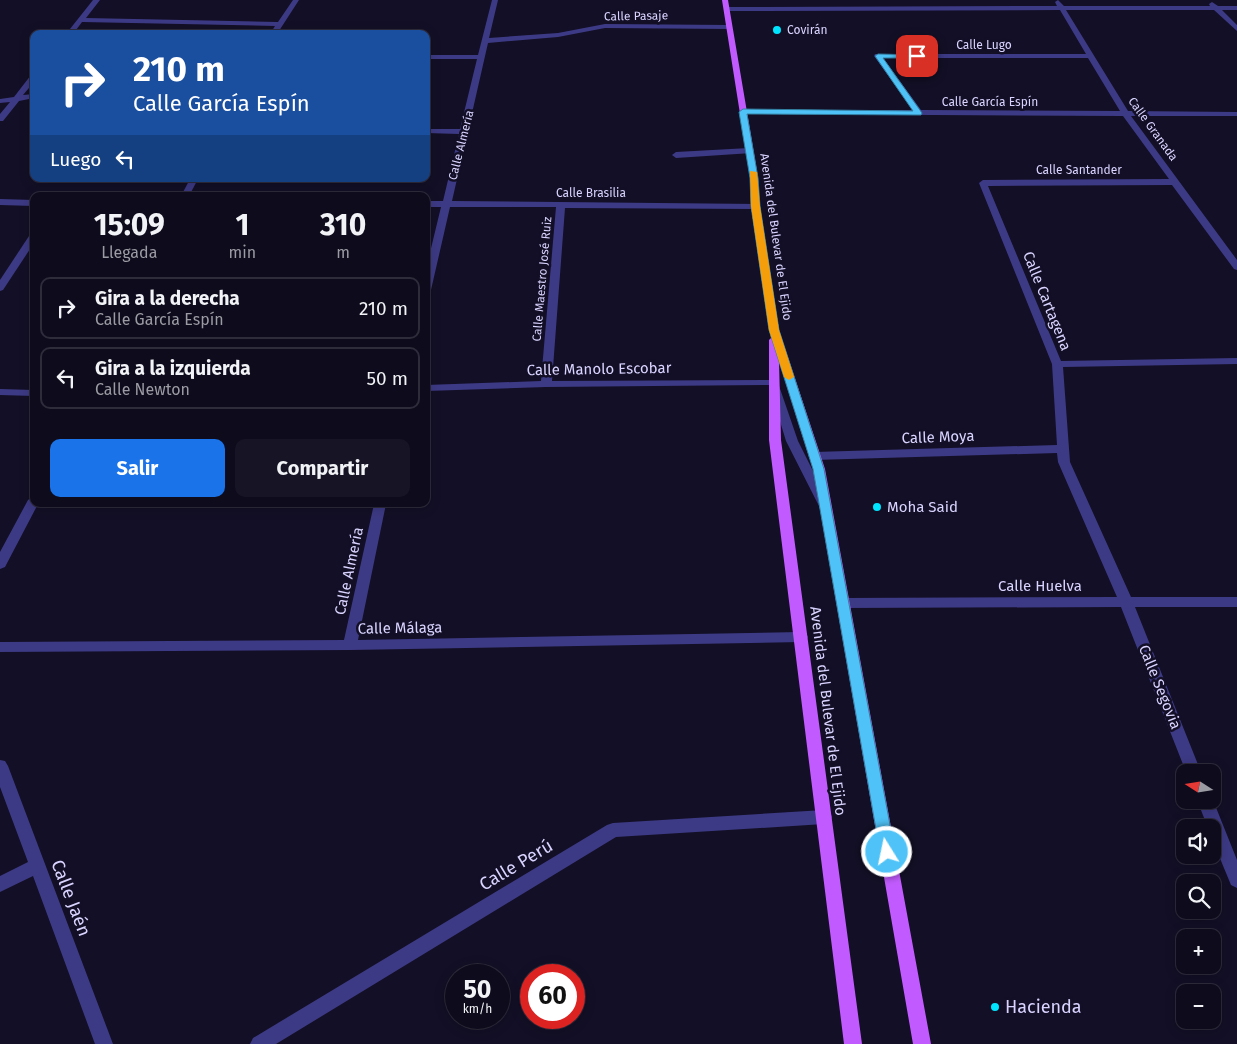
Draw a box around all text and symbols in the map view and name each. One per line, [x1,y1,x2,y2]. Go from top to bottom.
street label: Calle Pasaje [604,8,668,24]
place label: Covirán [787,23,828,37]
marker: Covirán [771,24,783,36]
pin [896,35,938,77]
street label: Calle Lugo [956,38,1012,52]
icon: arrive [903,42,931,70]
text: 210 m [133,48,225,90]
icon: right [50,50,115,115]
text: Calle García Espín [133,90,310,117]
street label: Calle Granada [1125,94,1181,164]
street label: Calle García Espín [942,95,1038,109]
street label: Calle Almería [446,109,476,181]
icon: left [111,145,139,173]
text: Luego [50,148,101,171]
street label: Avenida del Bulevar de El Ejido [757,153,795,321]
street label: Calle Santander [1036,163,1122,177]
street label: Calle Brasilia [556,186,626,200]
text: 15:09 [94,207,165,243]
text: 1 [235,207,249,243]
text: 310 [320,207,366,243]
street label: Calle Maestro José Ruiz [530,216,554,342]
text: Llegada [101,243,157,262]
text: min [229,243,256,262]
text: m [336,243,350,262]
street label: Calle Cartagena [1019,249,1075,353]
text: Gira a la derecha [95,287,240,310]
icon: right [52,294,80,322]
text: 210 m [359,297,408,320]
text: Calle García Espín [95,310,224,329]
text: Gira a la izquierda [95,357,251,380]
street label: Calle Manolo Escobar [526,359,672,379]
icon: left [52,364,80,392]
text: 50 m [367,367,408,390]
text: Calle Newton [95,380,190,399]
street label: Calle Moya [901,427,975,447]
button: Salir [50,439,225,497]
button: Compartir [235,439,410,497]
place label: Moha Said [887,498,958,516]
marker: Moha Said [871,501,883,513]
street label: Calle Almería [331,525,367,617]
street label: Calle Huelva [998,577,1082,595]
street label: Avenida del Bulevar de El Ejido [806,605,850,817]
street label: Calle Málaga [357,618,443,638]
street label: Calle Segovia [1135,642,1185,732]
north arrow [1176,764,1221,809]
map controls [1176,764,1221,1029]
button: sound [1176,819,1221,864]
position arrow [860,825,912,877]
street label: Calle Perú [475,835,557,895]
street label: Calle Jaén [46,857,96,939]
button: search [1176,874,1221,919]
button: + [1176,929,1221,974]
speed limit sign: 60 [520,964,585,1029]
text: 50 [463,975,492,1005]
button: − [1176,984,1221,1029]
place label: Hacienda [1005,996,1082,1018]
marker: Hacienda [989,1001,1001,1013]
text: km/h [463,1002,492,1016]

